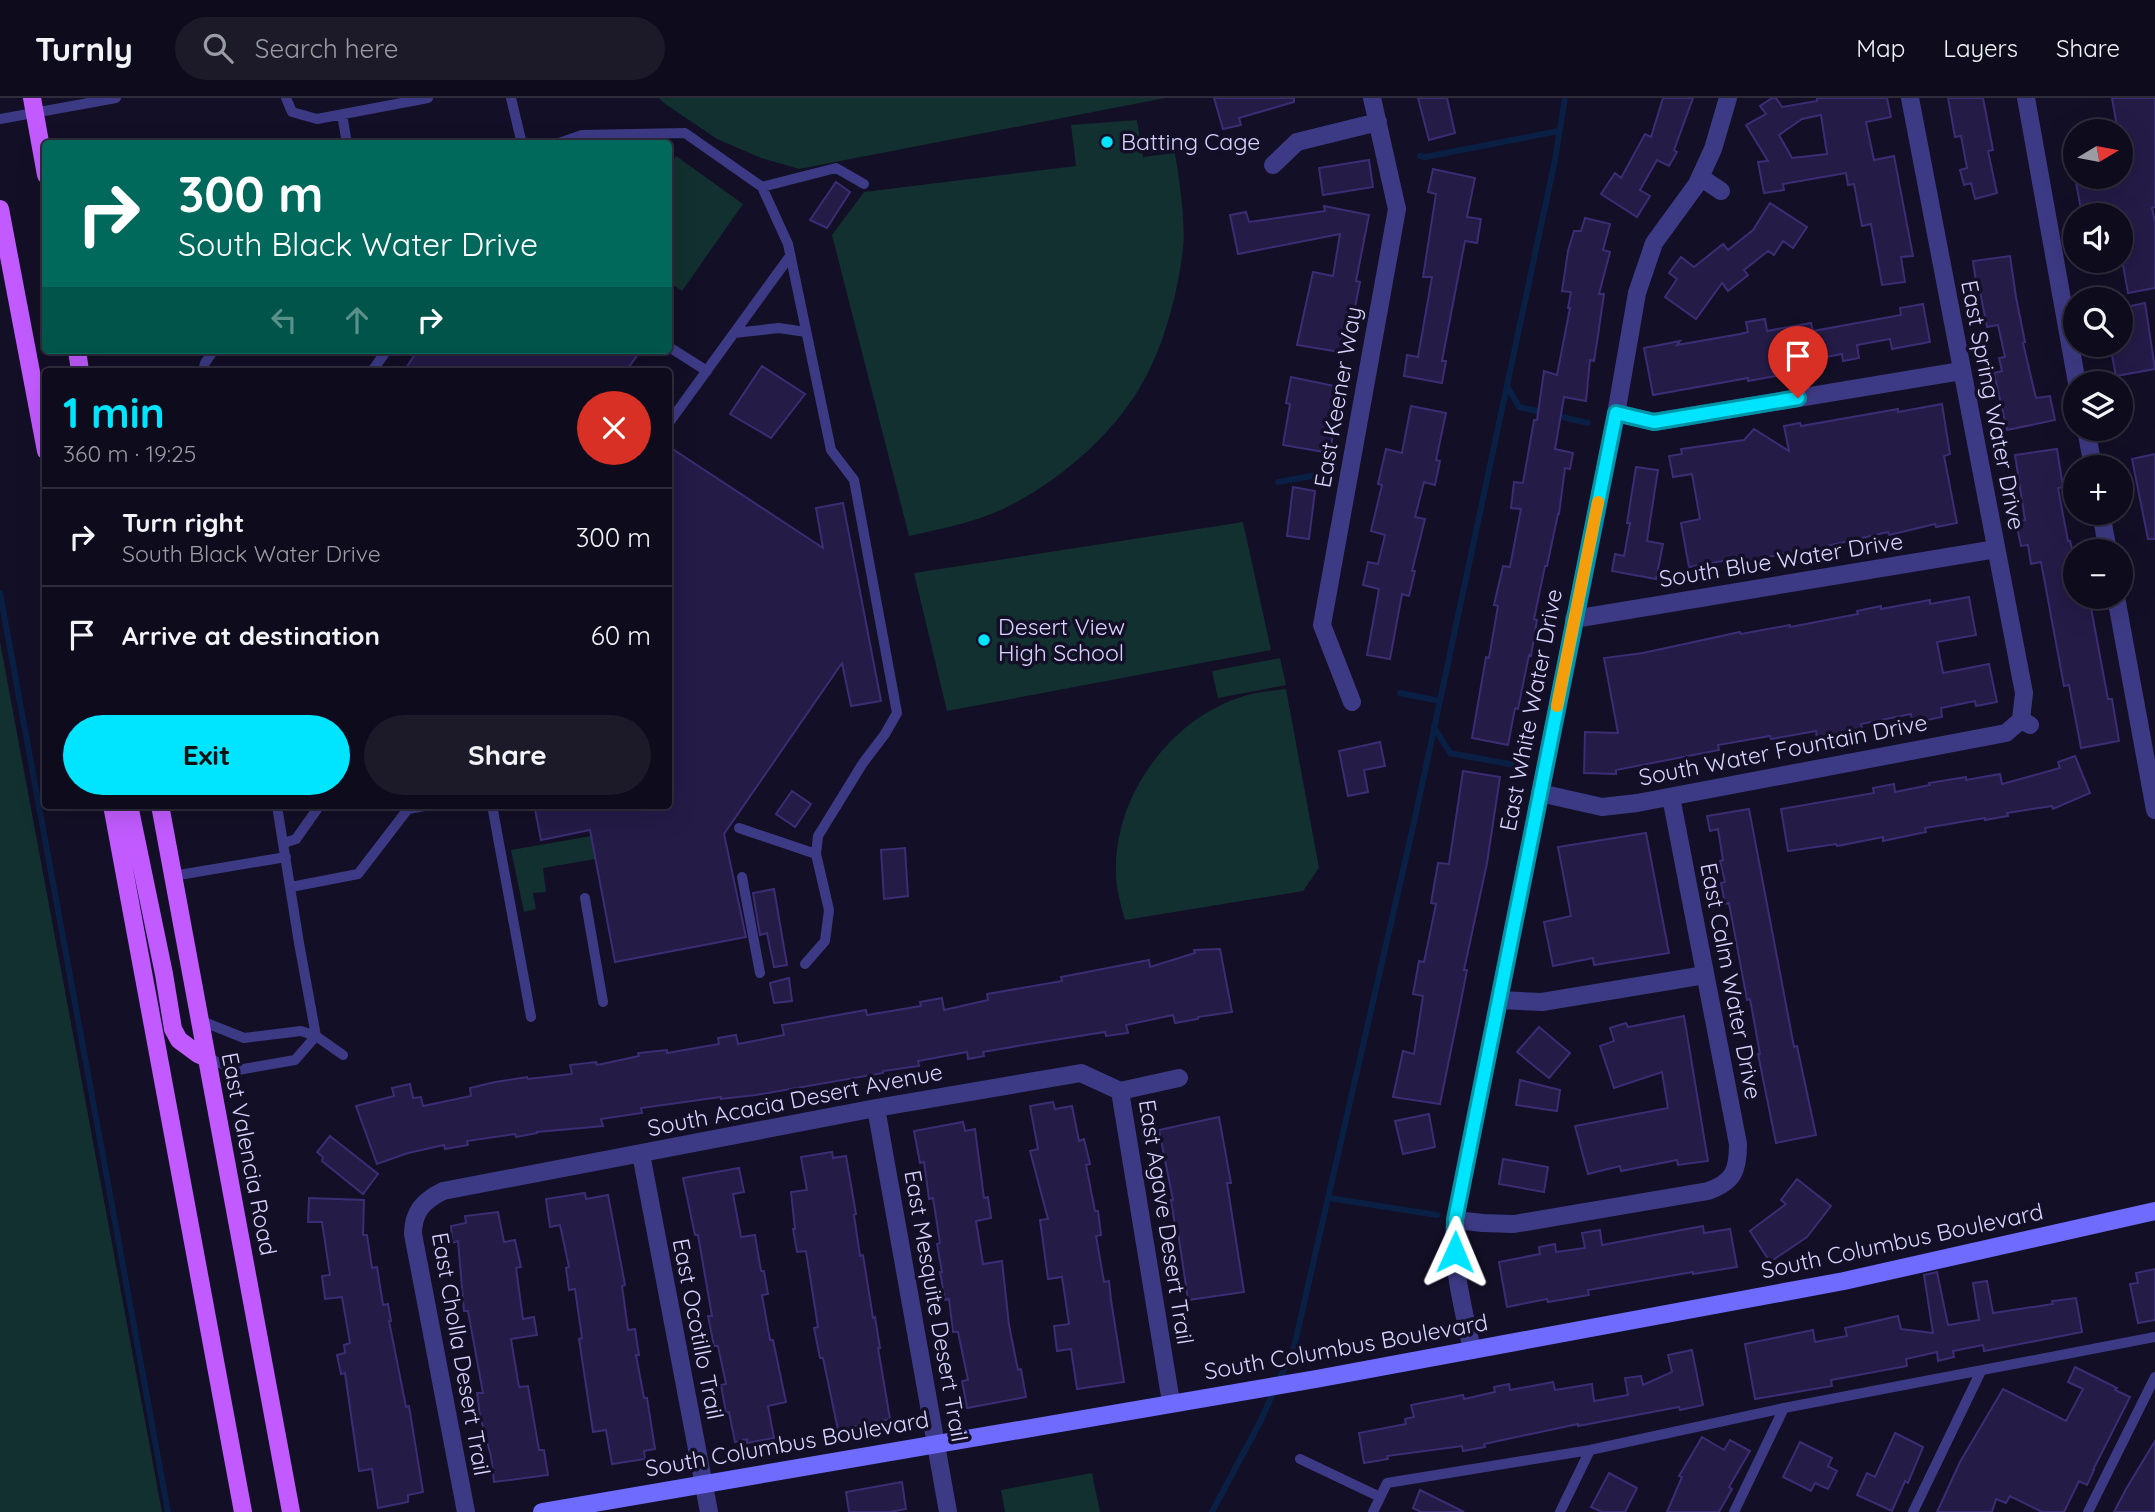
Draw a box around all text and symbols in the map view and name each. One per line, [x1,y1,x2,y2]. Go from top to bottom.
search box [175,17,665,80]
text: Turnly [35,28,133,69]
icon: search [199,29,237,67]
text: Search here [255,32,398,65]
text: Map [1856,33,1905,63]
text: Layers [1943,33,2018,63]
text: Share [2056,33,2120,63]
north arrow [2063,119,2133,189]
map controls [2063,119,2133,609]
place label: Batting Cage [1121,127,1260,156]
marker: Batting Cage [1099,134,1115,150]
text: 300 m [178,163,323,224]
icon: right [63,168,154,259]
button: sound [2063,203,2133,273]
text: South Black Water Drive [178,224,538,264]
street label: East Spring Water Drive [1955,278,2032,532]
button: search [2063,287,2133,357]
icon: left [265,301,303,339]
icon: ahead [338,301,376,339]
icon: right [411,301,449,339]
street label: East Keener Way [1307,304,1368,490]
pin [1768,326,1828,398]
icon: arrive [1779,337,1817,375]
button: layers [2063,371,2133,441]
text: 1 min [63,386,165,439]
button: close [577,391,651,465]
text: 360 m · 19:25 [63,439,196,468]
button: + [2063,455,2133,525]
text: Turn right [122,506,244,539]
icon: right [63,518,101,556]
text: 300 m [576,521,651,554]
street label: South Blue Water Drive [1657,526,1905,593]
text: South Black Water Drive [122,539,381,568]
button: − [2063,539,2133,609]
street label: East White Water Drive [1493,586,1568,833]
place label: Desert View High School [998,612,1125,667]
icon: arrive [63,616,101,654]
text: Arrive at destination [122,619,380,652]
text: 60 m [591,619,651,652]
marker: Desert View High School [976,632,992,648]
street label: South Water Fountain Drive [1636,707,1930,792]
button: Exit [63,715,350,795]
button: Share [364,715,651,795]
street label: East Calm Water Drive [1694,860,1769,1102]
street label: East Valencia Road [216,1050,283,1258]
street label: South Acacia Desert Avenue [645,1057,945,1142]
street label: East Agave Desert Trail [1133,1097,1200,1346]
street label: East Mesquite Desert Trail [898,1168,975,1444]
street label: South Columbus Boulevard [1758,1196,2046,1285]
position arrow [1418,1215,1492,1289]
street label: East Cholla Desert Trail [426,1230,497,1478]
street label: East Ocotillo Trail [667,1236,730,1422]
street label: South Columbus Boulevard [1202,1307,1490,1386]
street label: South Columbus Boulevard [643,1404,931,1483]

